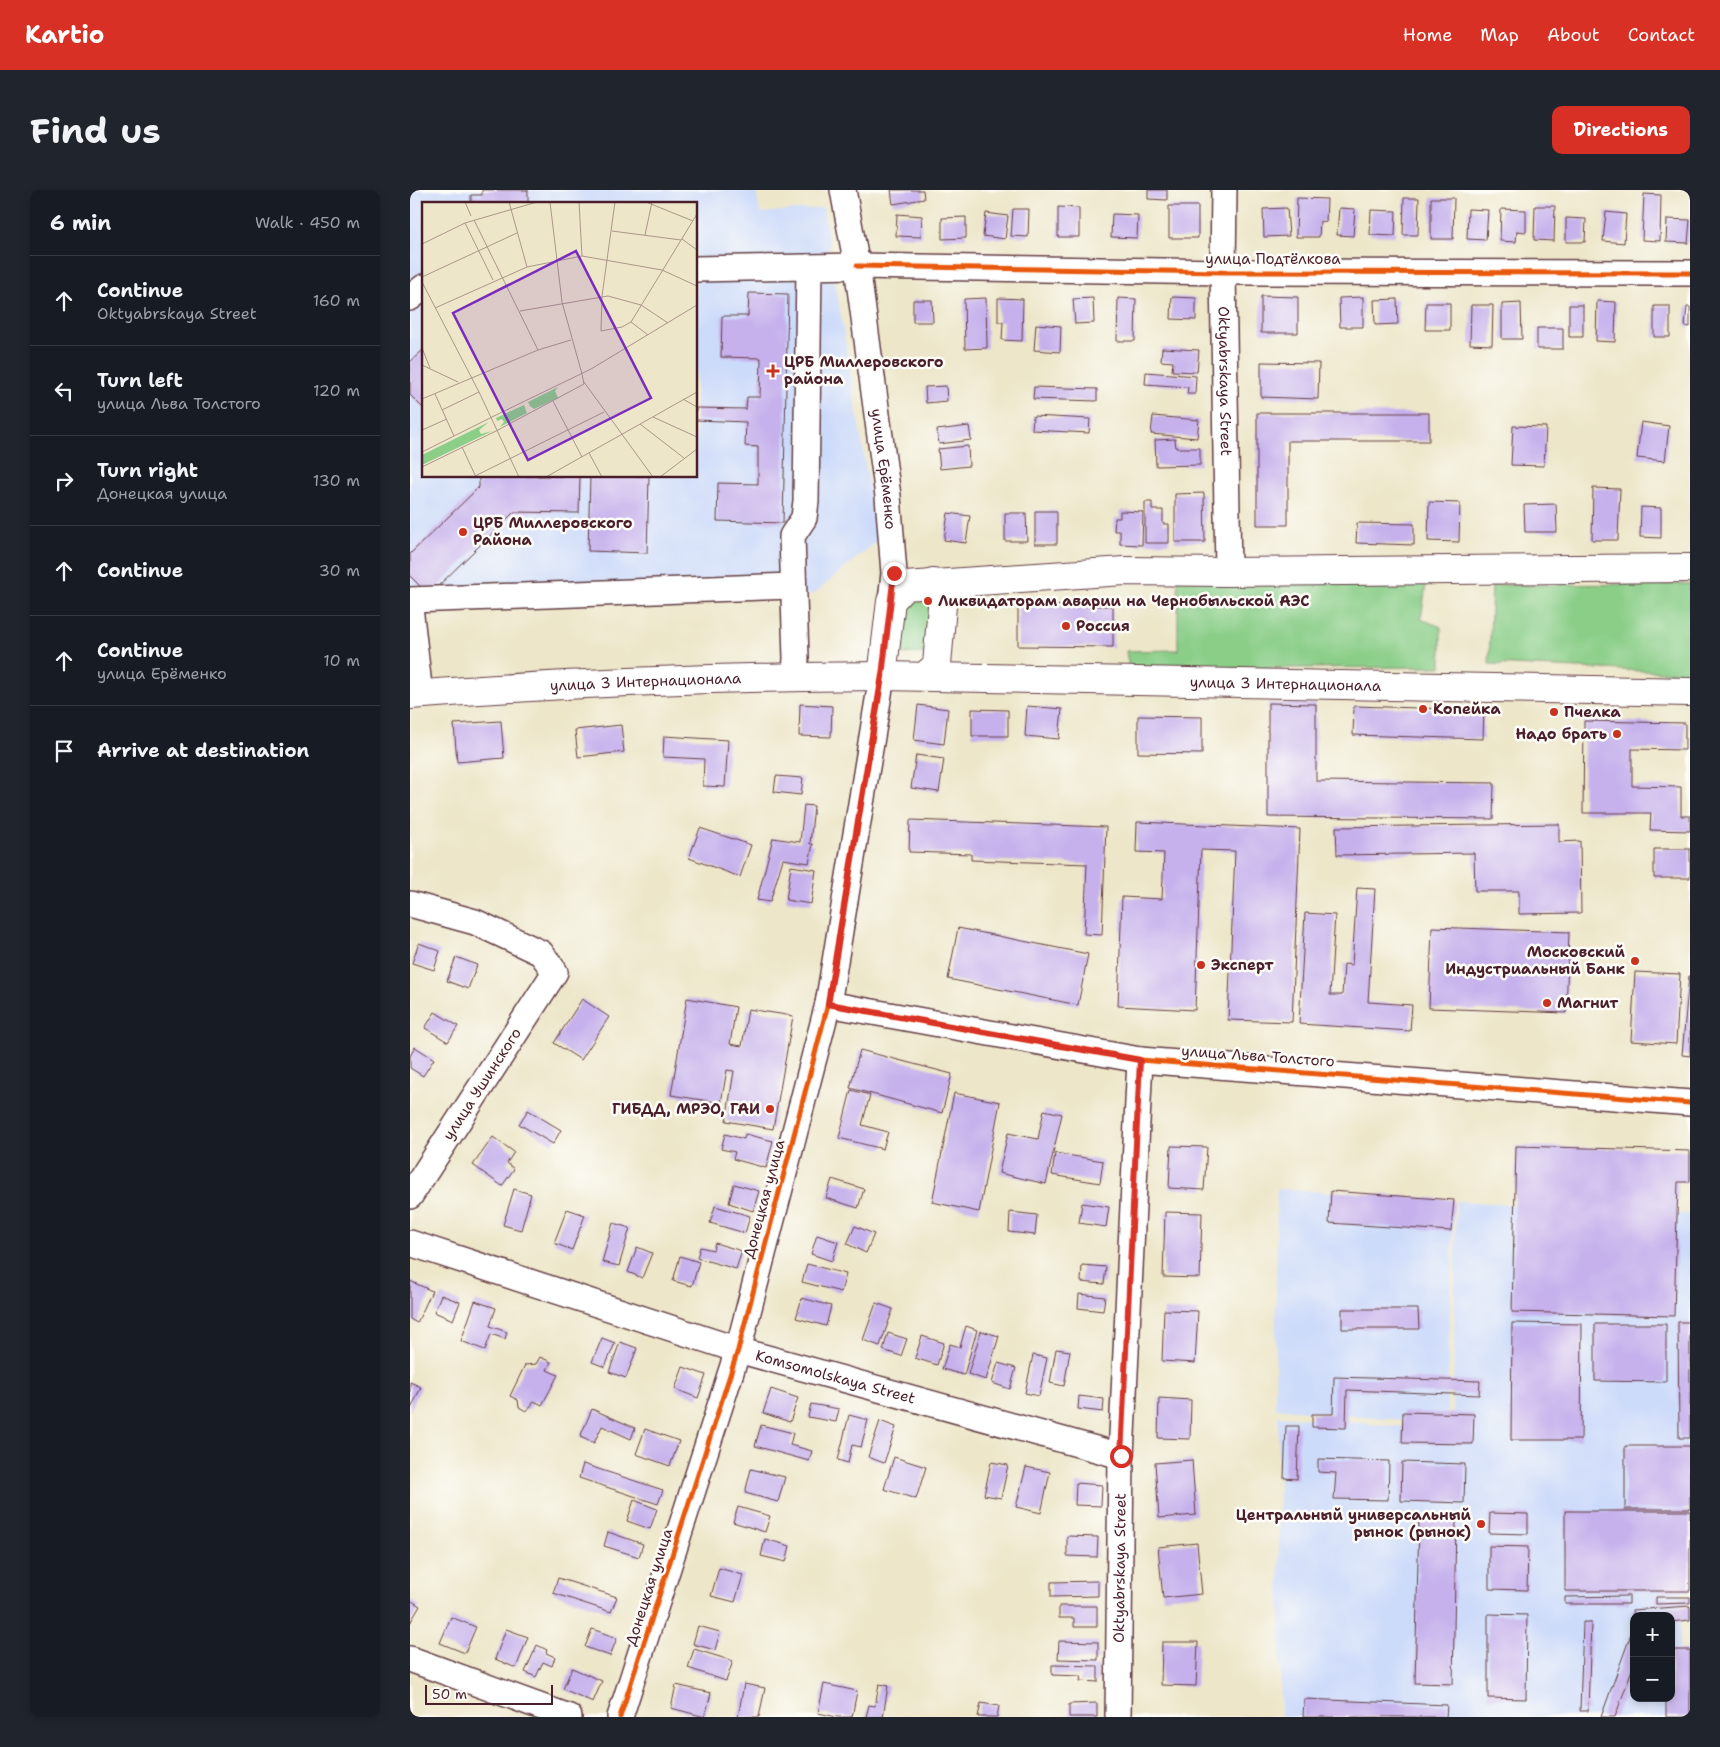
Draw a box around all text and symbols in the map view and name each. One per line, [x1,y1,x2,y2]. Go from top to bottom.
text: Kartio [25,19,104,51]
text: Home [1403,23,1452,47]
text: Map [1480,23,1519,47]
text: About [1547,23,1600,47]
text: Contact [1628,23,1695,47]
button: Directions [1552,106,1690,154]
text: Find us [30,107,161,154]
inset map [422,202,698,478]
text: 6 min [50,209,111,237]
text: Walk · 450 m [255,212,360,233]
street label: улица Подтёлкова [1205,249,1341,269]
text: Continue [97,278,183,303]
icon: ahead [50,287,78,315]
text: 160 m [313,290,360,311]
text: Oktyabrskaya Street [97,303,257,324]
street label: Oktyabrskaya Street [1214,306,1236,456]
place label: ЦРБ Миллеровского района [784,352,944,389]
marker: ЦРБ Миллеровского района [766,364,780,378]
text: Turn left [97,368,183,393]
icon: left [50,377,78,405]
text: 120 m [313,380,360,401]
text: улица Льва Толстого [97,393,261,414]
street label: улица Ерёменко [866,407,901,530]
text: Turn right [97,458,198,483]
icon: right [50,467,78,495]
text: 130 m [313,470,360,491]
text: Донецкая улица [97,483,227,504]
place label: ЦРБ Миллеровского Района [473,513,633,550]
marker: ЦРБ Миллеровского Района [457,526,469,538]
icon: ahead [50,557,78,585]
text: Continue [97,558,183,583]
text: 30 m [319,560,360,581]
route end [883,562,906,585]
place label: Ликвидаторам аварии на Чернобыльской АЭС [938,591,1310,611]
marker: Ликвидаторам аварии на Чернобыльской АЭС [922,595,934,607]
place label: Россия [1076,616,1130,636]
marker: Россия [1060,620,1072,632]
text: Continue [97,638,183,663]
icon: ahead [50,647,78,675]
text: 10 m [323,650,360,671]
text: улица Ерёменко [97,663,227,684]
street label: улица 3 Интернационала [549,668,742,696]
street label: улица 3 Интернационала [1190,672,1382,696]
place label: Копейка [1433,699,1501,719]
place label: Пчелка [1564,702,1622,722]
marker: Копейка [1417,703,1429,715]
marker: Пчелка [1548,706,1560,718]
place label: Надо брать [1516,724,1607,744]
marker: Надо брать [1611,728,1623,740]
icon: arrive [50,737,78,765]
text: Arrive at destination [97,738,309,763]
place label: Московский Индустриальный Банк [1445,942,1626,979]
place label: Эксперт [1211,955,1273,975]
marker: Московский Индустриальный Банк [1629,955,1641,967]
marker: Эксперт [1195,959,1207,971]
place label: Магнит [1557,993,1618,1013]
marker: Магнит [1541,997,1553,1009]
street label: улица Ушинского [438,1024,526,1144]
street label: улица Льва Толстого [1181,1041,1335,1071]
place label: ГИБДД, МРЭО, ГАИ [612,1099,760,1119]
marker: ГИБДД, МРЭО, ГАИ [764,1103,776,1115]
street label: Донецкая улица [739,1137,790,1261]
street label: Komsomolskaya Street [753,1345,918,1409]
route start [1110,1445,1133,1468]
street label: Oktyabrskaya Street [1109,1493,1131,1643]
place label: Центральный универсальный рынок (рынок) [1236,1505,1472,1542]
marker: Центральный универсальный рынок (рынок) [1475,1518,1487,1530]
street label: Донецкая улица [621,1525,678,1648]
map controls [1630,1612,1675,1702]
button: + [1630,1612,1675,1657]
button: − [1630,1657,1675,1702]
scale bar [425,1682,552,1705]
text: 50 m [432,1685,467,1703]

